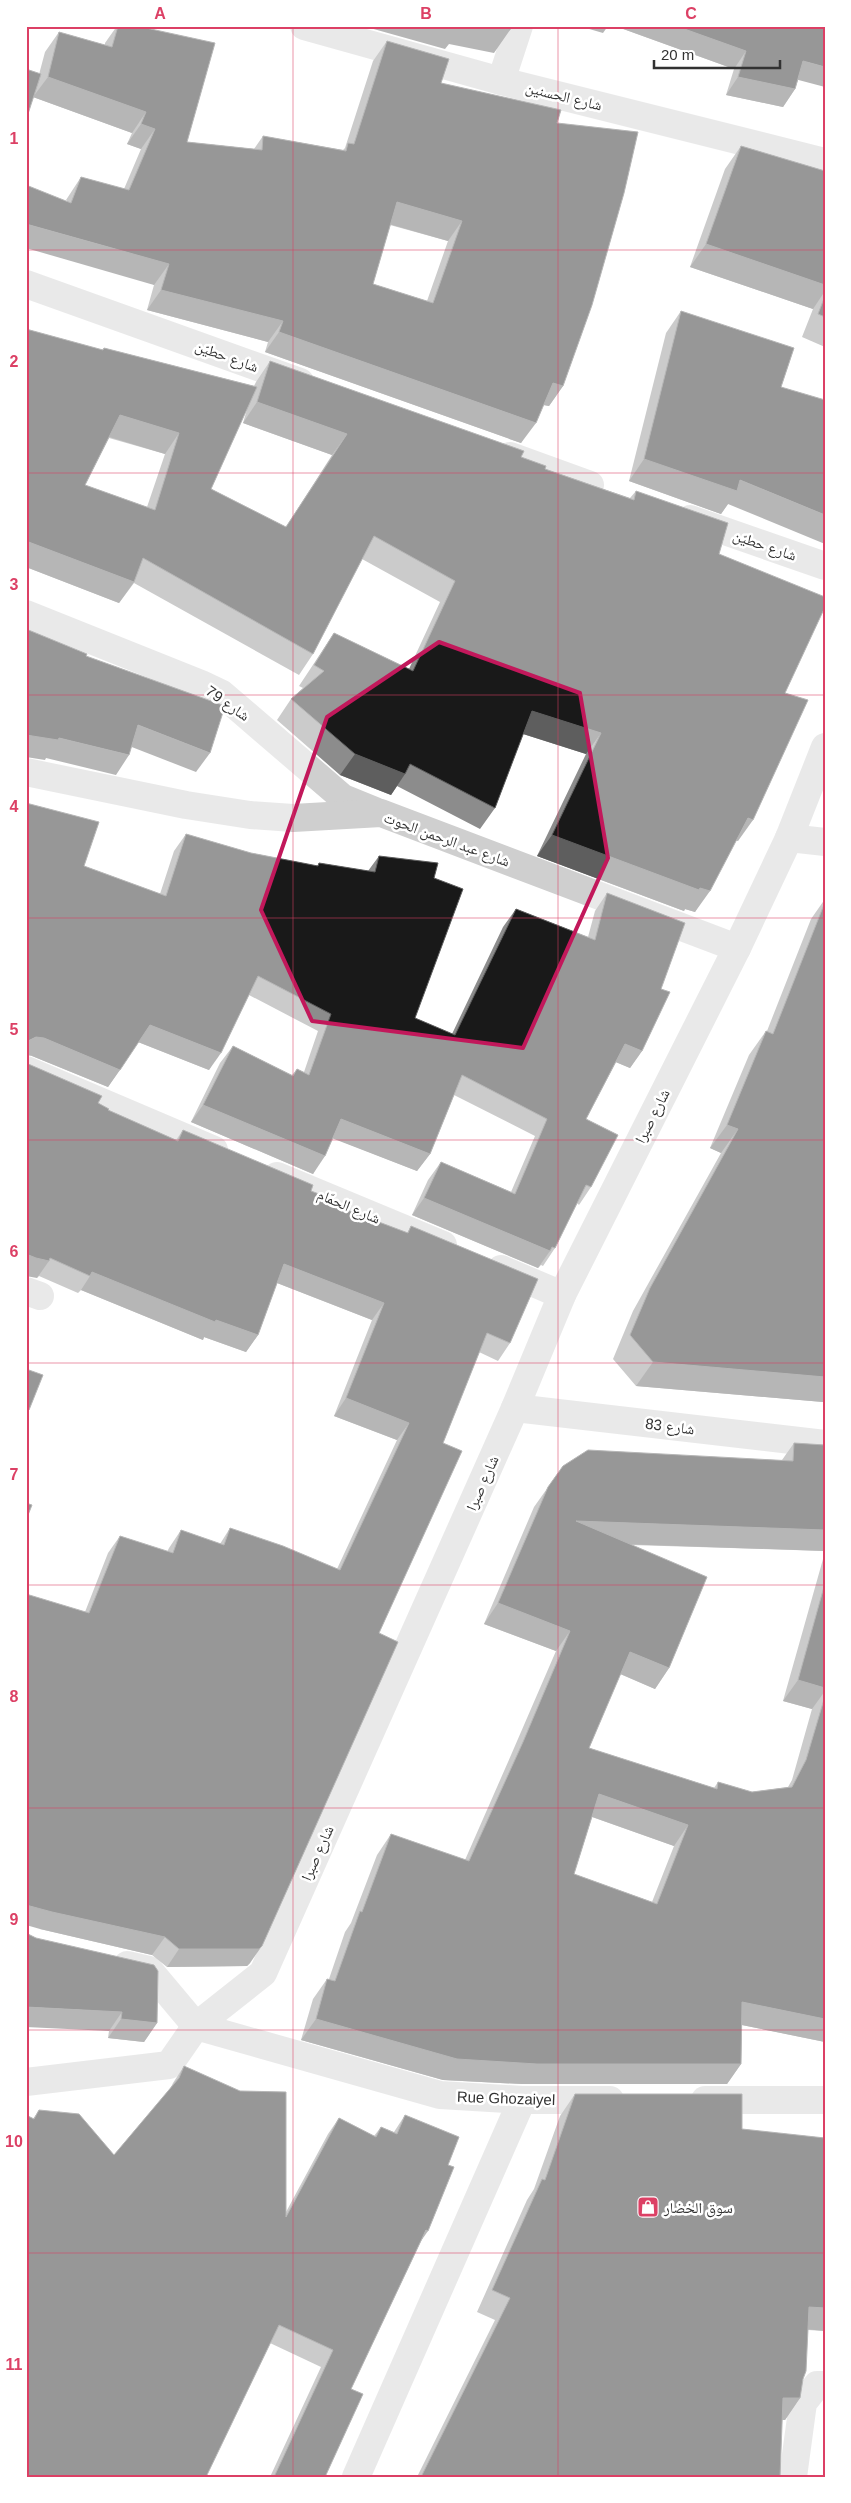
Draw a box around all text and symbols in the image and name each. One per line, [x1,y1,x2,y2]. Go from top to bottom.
text: A [154,5,166,22]
text: B [420,5,432,22]
text: C [685,5,697,22]
scale bar [654,38,780,70]
text: 20 m [661,46,694,63]
street label: شارع الحسنين [524,78,604,116]
text: 1 [10,130,19,147]
street label: شارع حطيّن [192,337,261,377]
text: 2 [10,353,19,370]
street label: شارع حطيّن [730,526,799,566]
text: 3 [10,576,19,593]
street label: شارع 79 [202,682,253,726]
text: 4 [10,798,19,815]
street label: شارع عبد الرحمن الحوت [381,808,512,872]
text: 5 [10,1021,19,1038]
street label: شارع صبرا [631,1086,675,1147]
street label: شارع الحمّام [314,1185,383,1229]
text: 6 [10,1243,19,1260]
street label: شارع 83 [644,1415,696,1439]
street label: شارع صبرا [462,1453,504,1514]
text: 7 [10,1466,19,1483]
text: 8 [10,1688,19,1705]
street label: شارع صبرا [297,1823,339,1884]
text: 9 [10,1911,19,1928]
street label: Rue Ghozaiyel [457,2088,555,2108]
text: 10 [5,2133,23,2150]
shop icon: سوق الخضار [636,2195,660,2219]
place label: سوق الخضار [663,2199,733,2218]
text: 11 [6,2356,23,2373]

